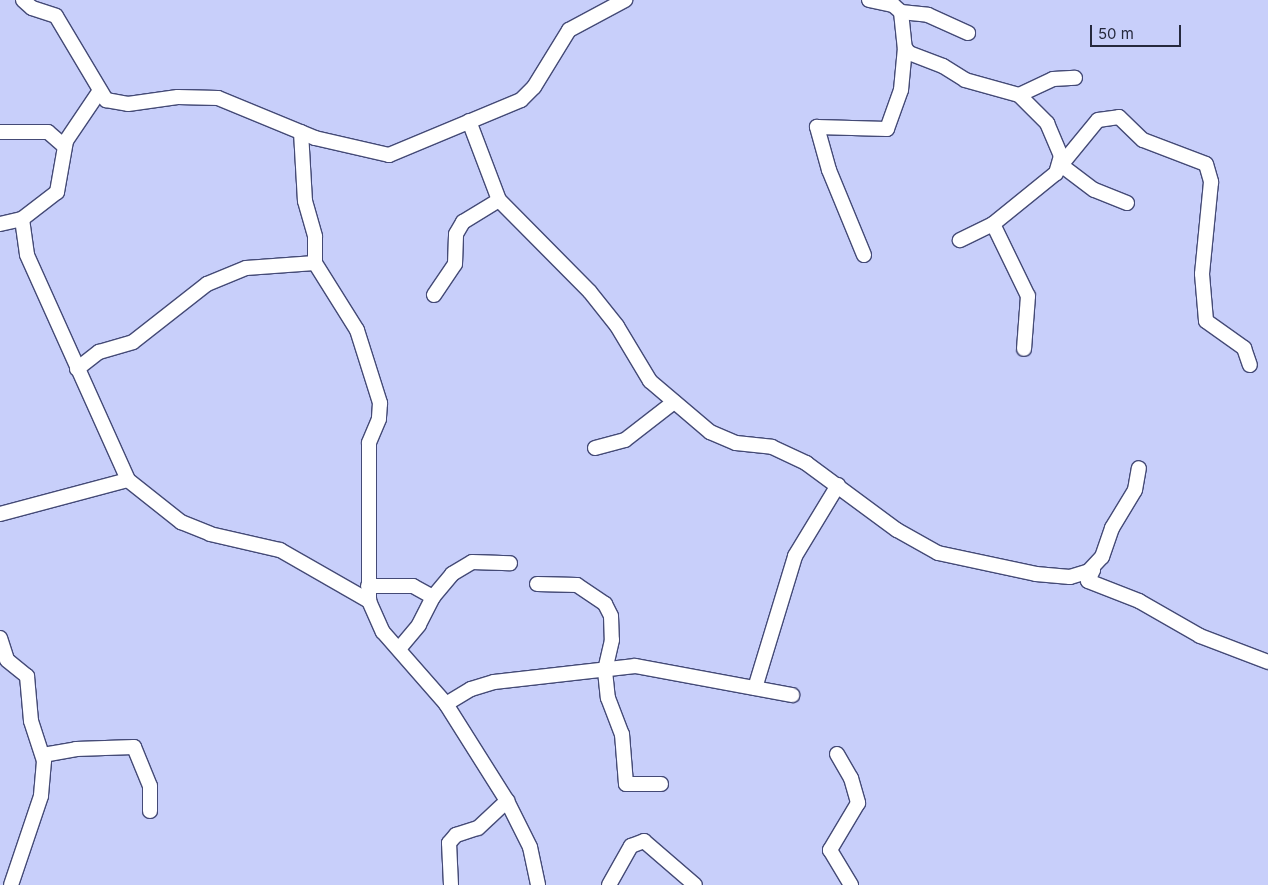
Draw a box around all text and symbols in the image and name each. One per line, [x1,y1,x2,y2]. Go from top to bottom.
scale bar [1093,15,1184,47]
text: 50 m [1098,24,1134,43]

